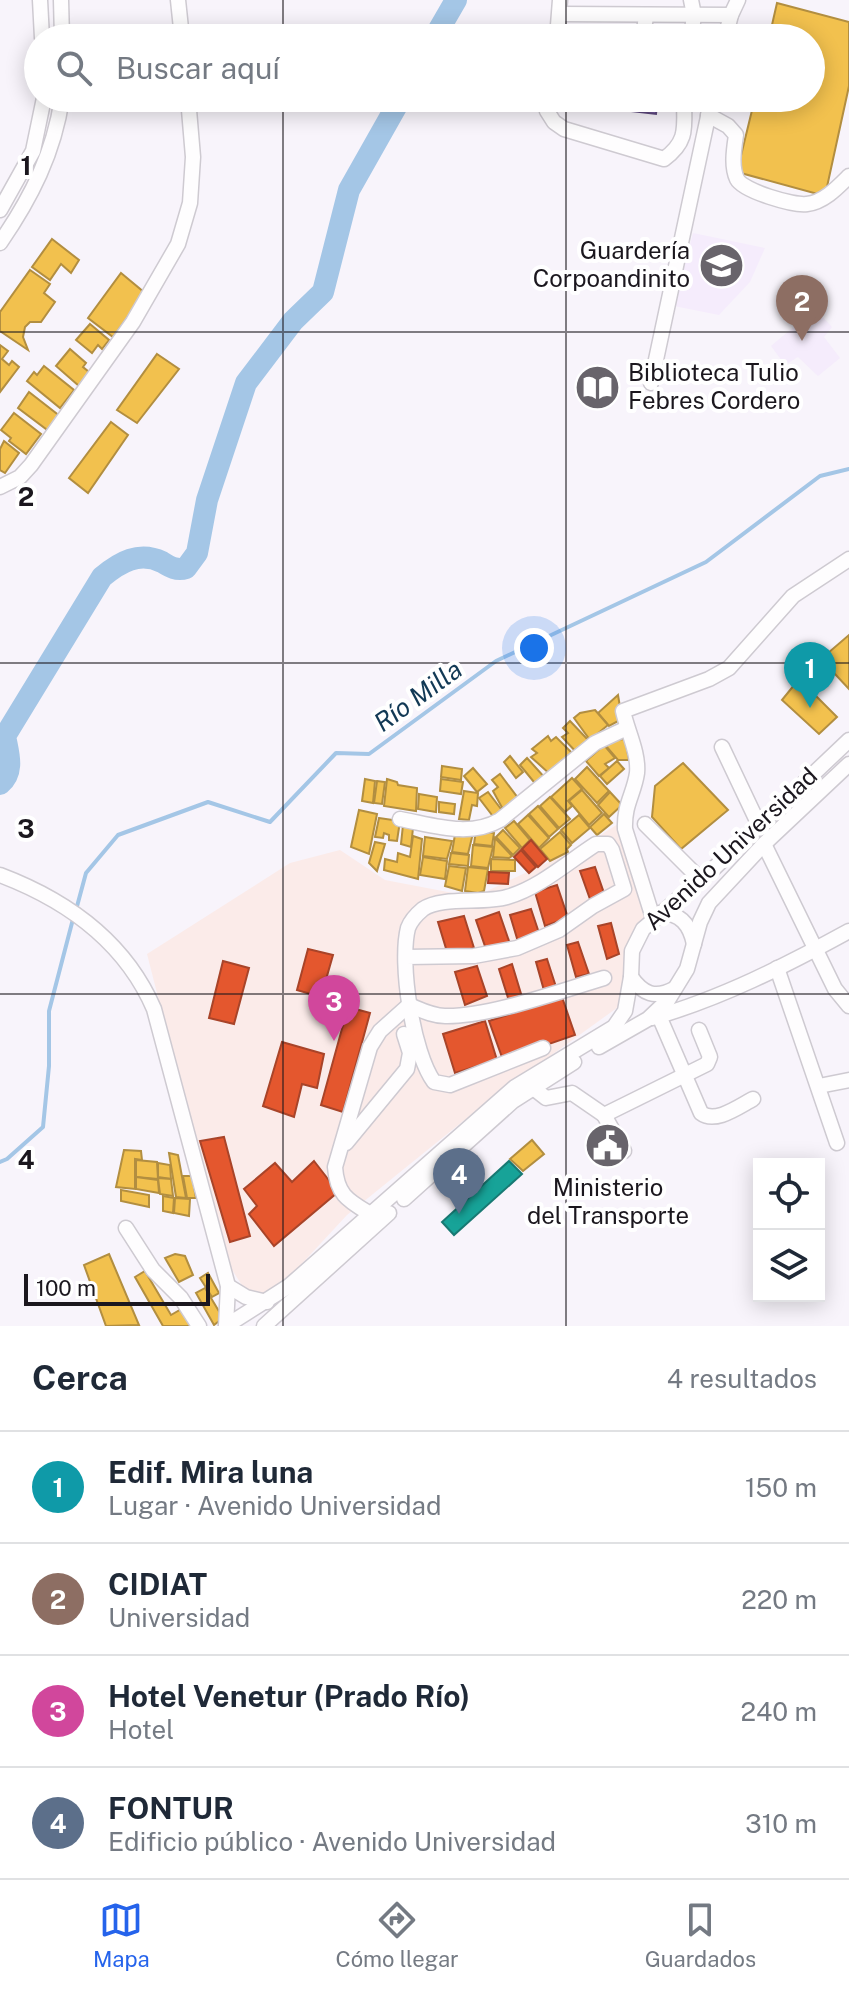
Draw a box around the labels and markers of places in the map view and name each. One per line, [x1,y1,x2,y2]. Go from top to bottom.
place label: Guardería Corpoandinito [533,236,690,292]
school or university icon: Guardería Corpoandinito [697,241,745,289]
pin: 2 [776,275,828,341]
place label: Biblioteca Tulio Febres Cordero [628,358,800,414]
library icon: Biblioteca Tulio Febres Cordero [573,363,621,411]
pin: 1 [784,642,836,708]
pin: 3 [308,975,360,1041]
public building icon: Ministerio del Transporte [584,1122,632,1170]
pin: 4 [433,1148,485,1214]
place label: Ministerio del Transporte [527,1173,689,1229]

